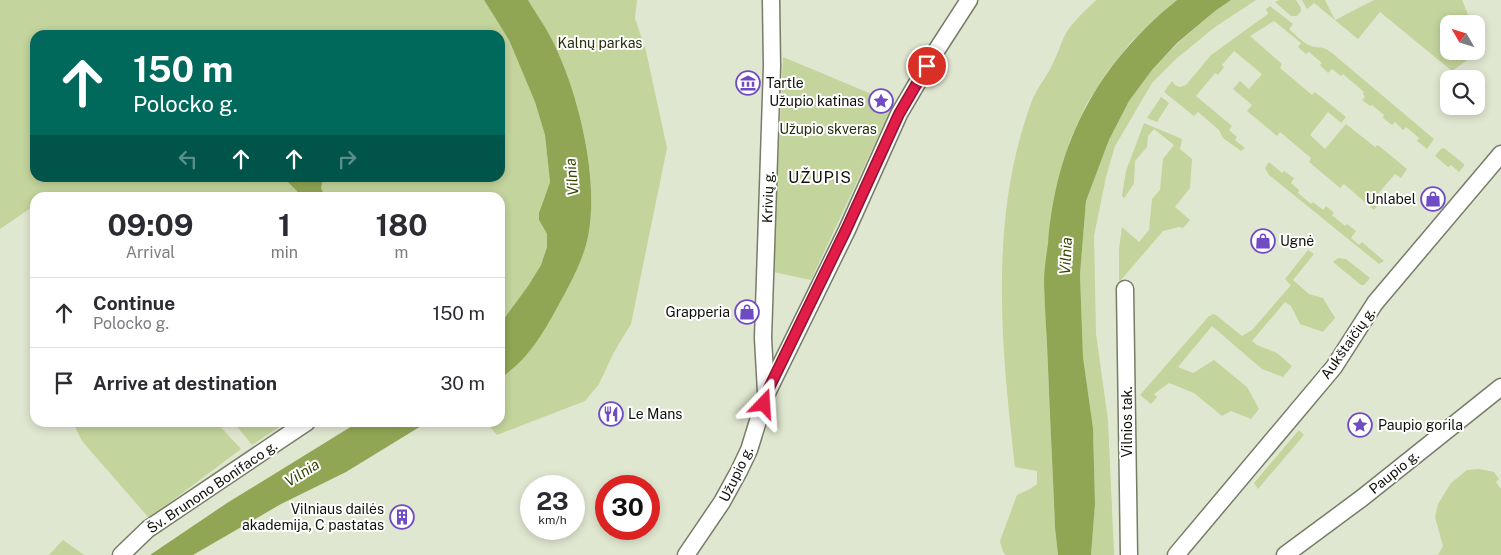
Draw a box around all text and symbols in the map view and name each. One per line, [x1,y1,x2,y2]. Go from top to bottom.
north arrow [1440,15,1485,60]
map controls [1440,15,1485,115]
park label: Kalnų parkas [558,35,642,51]
pin [906,45,948,87]
text: 150 m [133,49,233,90]
icon: ahead [50,50,115,115]
icon: arrive [913,52,941,80]
museum icon: Tartle [735,70,761,96]
button: search [1440,70,1485,115]
place label: Tartle [766,75,804,91]
place icon: Užupio katinas [868,88,894,114]
text: Polocko g. [133,91,238,117]
place label: Užupio katinas [769,93,864,109]
park label: Užupio skveras [779,121,877,137]
icon: left [174,145,202,173]
icon: ahead [227,145,255,173]
icon: ahead [280,145,308,173]
icon: right [333,145,361,173]
water label: Vilnia [561,158,582,197]
district label: UŽUPIS [788,167,852,187]
street label: Krivių g. [759,171,777,223]
shop icon: Unlabel [1420,186,1446,212]
place label: Unlabel [1366,191,1416,207]
text: 09:09 [107,207,193,243]
text: 1 [278,207,291,243]
text: 180 [375,207,428,243]
shop icon: Ugnė [1250,228,1276,254]
place label: Ugnė [1280,233,1314,249]
water label: Vilnia [1056,237,1075,275]
text: Arrival [126,243,175,262]
text: min [271,243,298,262]
text: m [395,243,408,262]
text: Continue [93,292,175,314]
icon: ahead [50,299,78,327]
shop icon: Grapperia [734,299,760,325]
text: 150 m [432,302,485,324]
place label: Grapperia [665,304,730,320]
street label: Aukštaičių g. [1317,304,1379,382]
text: Polocko g. [93,314,169,333]
icon: arrive [50,369,78,397]
text: Arrive at destination [93,372,277,394]
text: 30 m [440,372,485,394]
position arrow [737,377,789,429]
street label: Vilnios tak. [1119,386,1135,458]
restaurant icon: Le Mans [598,401,624,427]
place label: Le Mans [628,406,682,422]
place icon: Paupio gorila [1347,412,1373,438]
place label: Paupio gorila [1378,417,1463,433]
street label: Šv. Brunono Bonifaco g. [143,437,280,537]
street label: Užupio g. [716,444,756,504]
street label: Paupio g. [1366,447,1422,497]
water label: Vilnia [281,455,322,490]
speed limit sign: 30 [595,475,660,540]
text: 23 [536,486,569,516]
place label: Vilniaus dailės akademija, C pastatas [242,501,384,533]
building icon: Vilniaus dailės akademija, C pastatas [389,504,415,530]
text: km/h [538,513,567,527]

